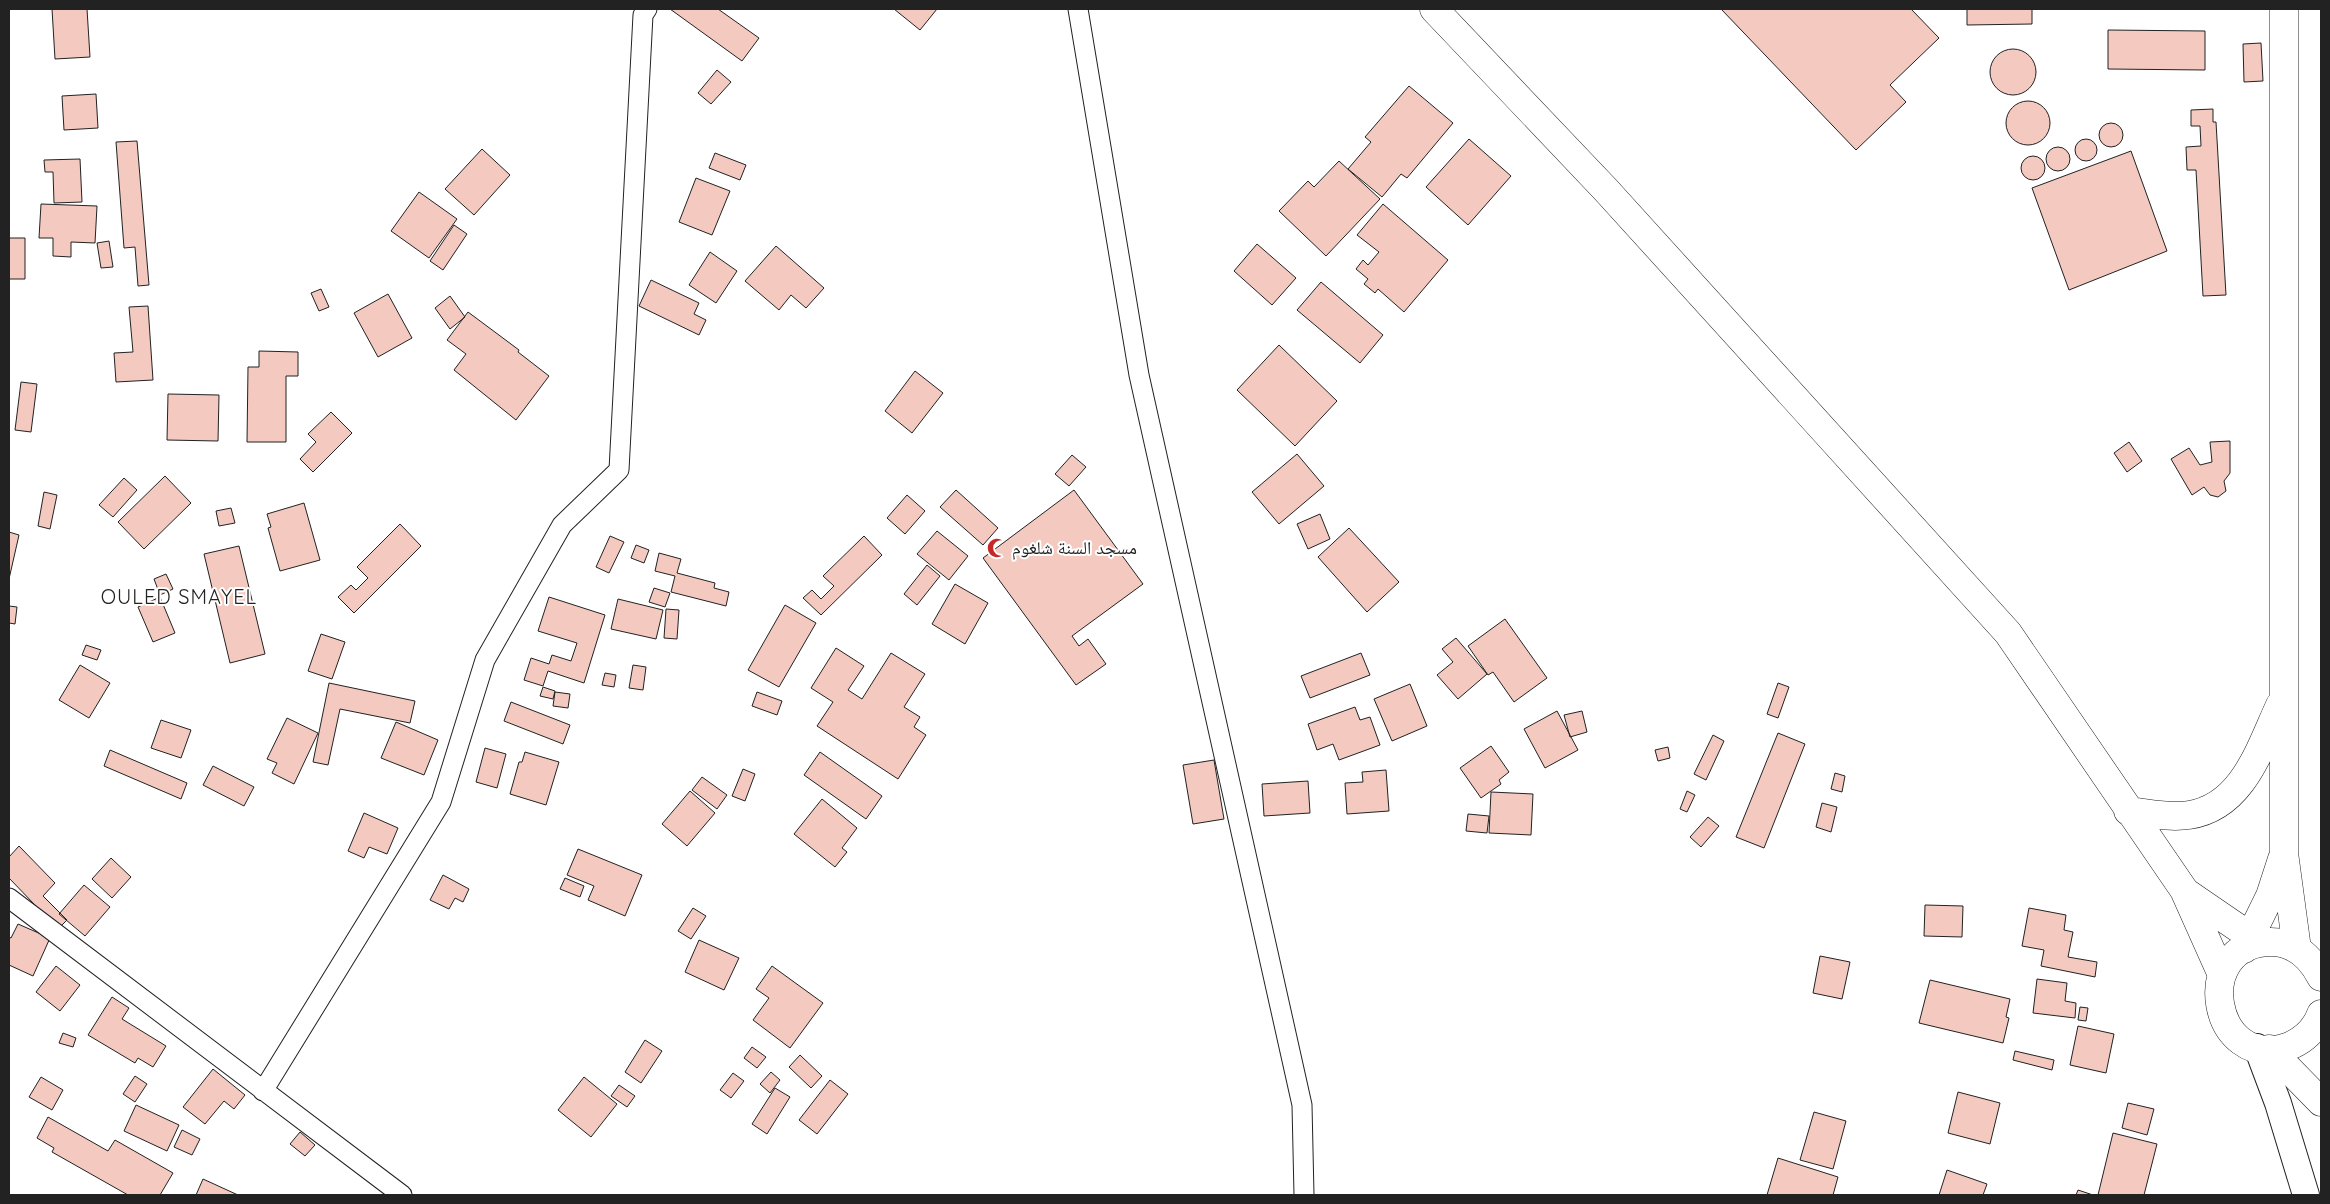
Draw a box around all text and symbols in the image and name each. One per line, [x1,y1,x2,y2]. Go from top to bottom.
place label: مسجد السنة شلغوم [1012,536,1137,560]
mosque icon: مسجد السنة شلغوم [986,537,1008,559]
district label: OULED SMAYEL [101,584,257,609]

